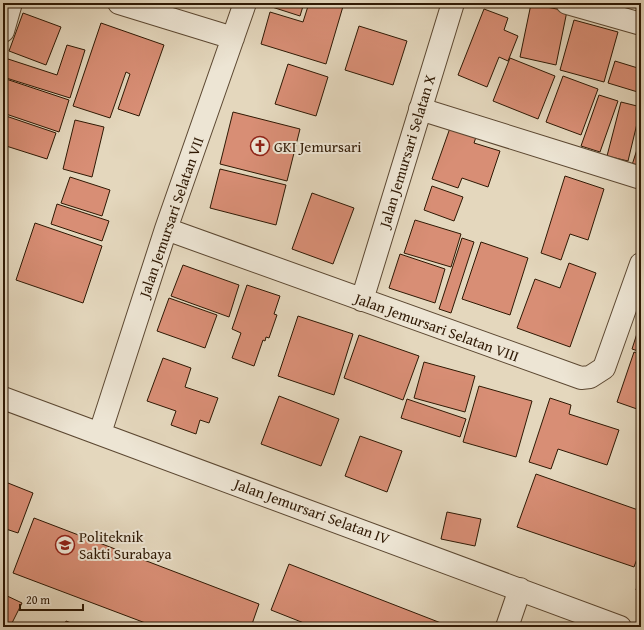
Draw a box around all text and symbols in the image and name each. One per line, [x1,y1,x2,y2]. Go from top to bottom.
street label: Jalan Jemursari Selatan X [373,71,440,232]
street label: Jalan Jemursari Selatan VII [133,134,208,302]
church icon: GKI Jemursari [249,135,271,157]
place label: GKI Jemursari [274,136,361,157]
street label: Jalan Jemursari Selatan VIII [350,287,522,367]
street label: Jalan Jemursari Selatan IV [229,472,393,549]
place label: Politeknik Sakti Surabaya [79,526,172,564]
school or university icon: Politeknik Sakti Surabaya [54,534,76,556]
scale bar [20,586,83,612]
text: 20 m [26,591,50,608]

